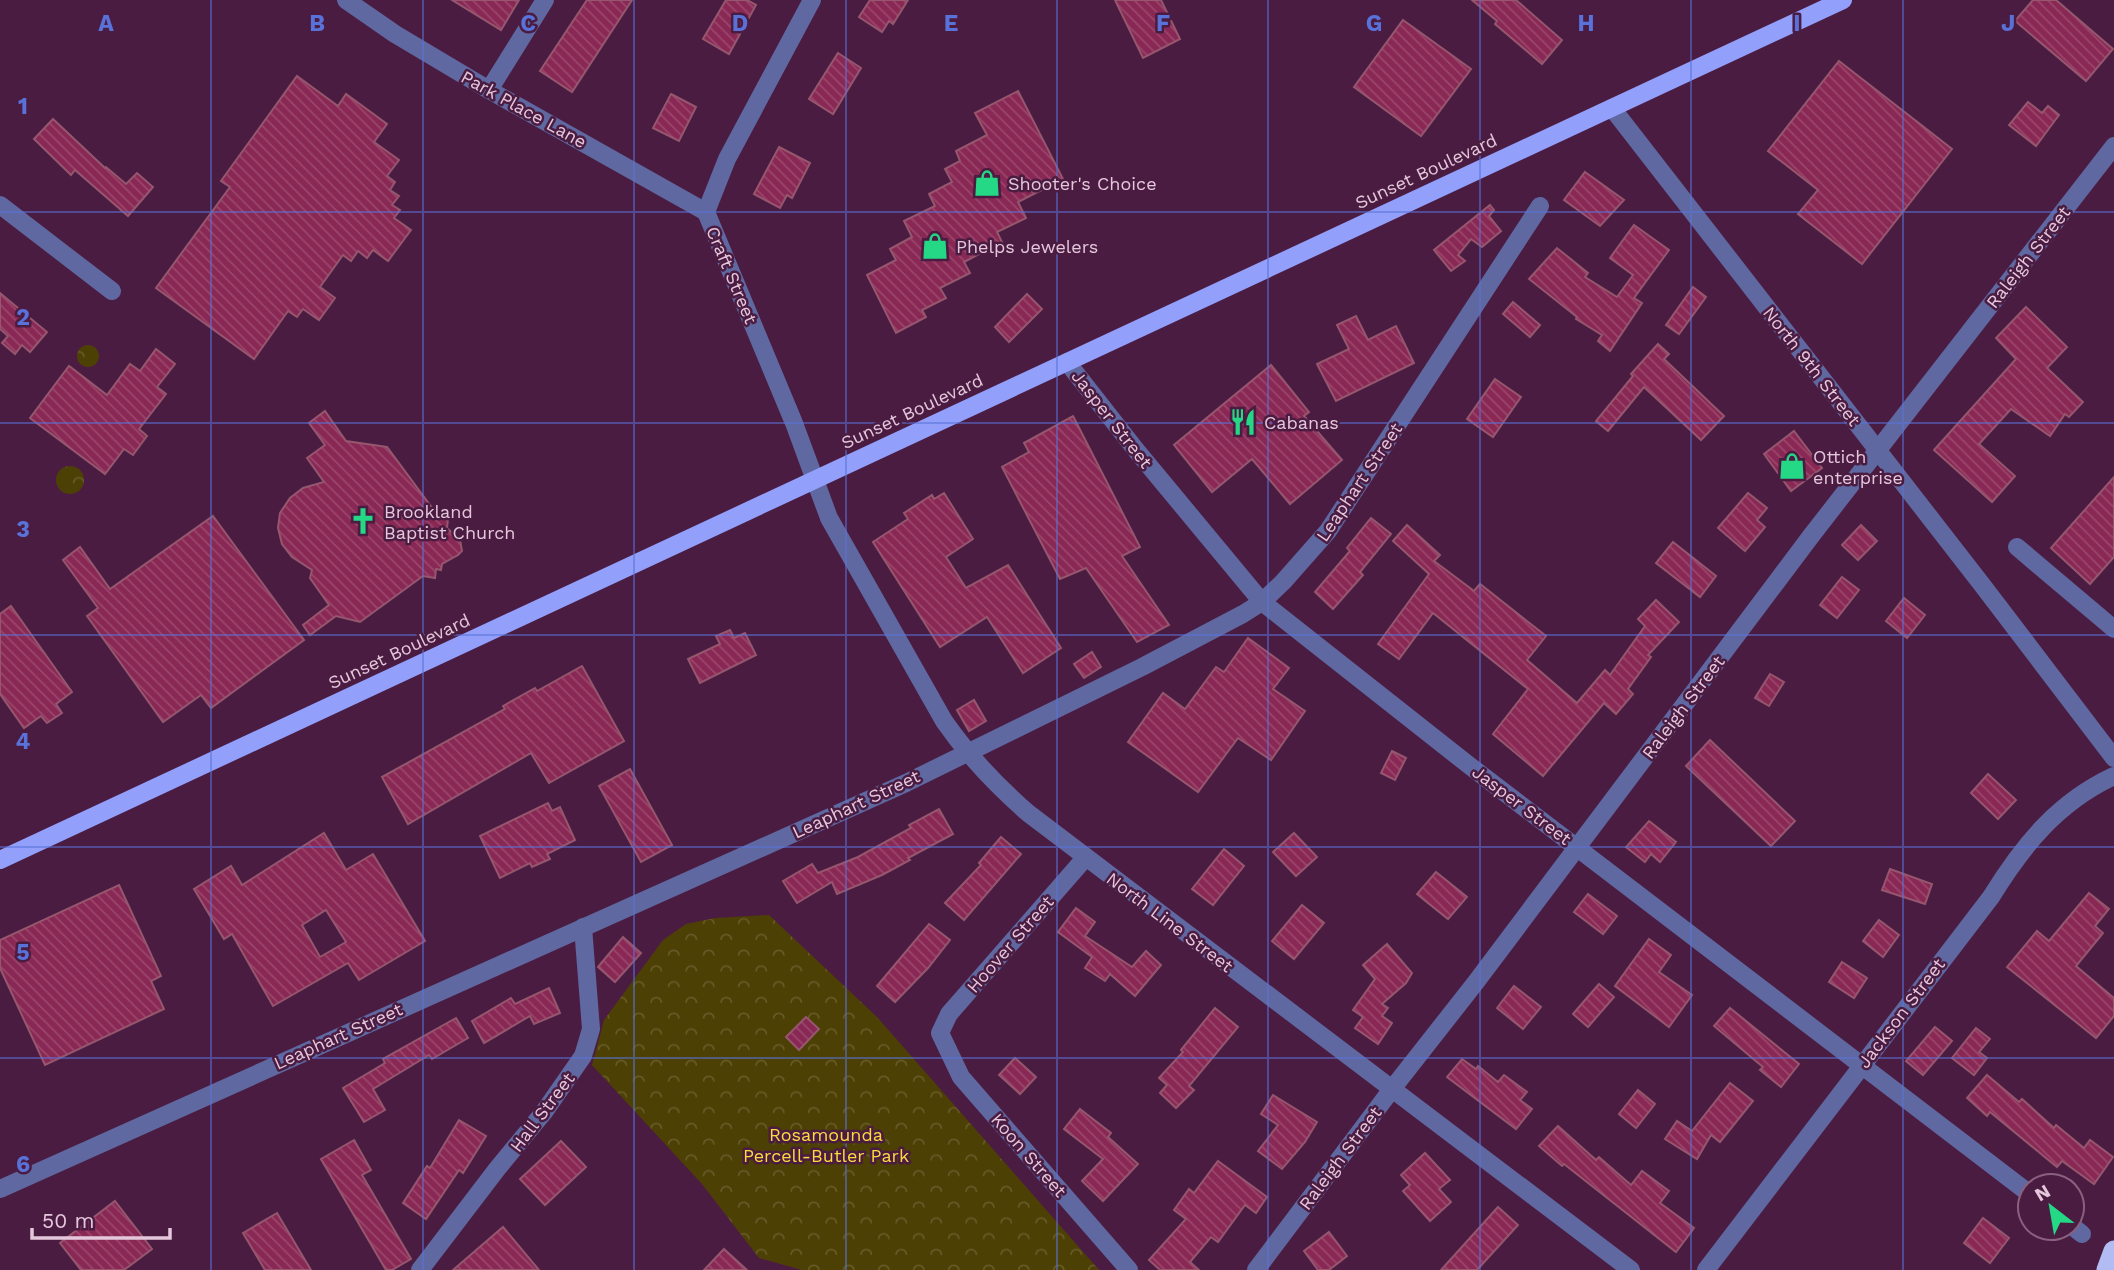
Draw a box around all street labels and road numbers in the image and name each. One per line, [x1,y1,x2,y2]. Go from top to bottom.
street label: Park Place Lane [458,66,590,152]
street label: Sunset Boulevard [1352,129,1500,213]
street label: Raleigh Street [1982,201,2075,312]
street label: Craft Street [702,223,762,327]
street label: North 9th Street [1759,302,1865,430]
street label: Jasper Street [1067,366,1157,472]
street label: Sunset Boulevard [838,369,986,453]
street label: Leaphart Street [1312,418,1407,545]
street label: Sunset Boulevard [325,609,473,693]
street label: Raleigh Street [1637,651,1729,763]
street label: Jasper Street [1468,761,1576,849]
street label: Leaphart Street [789,765,924,843]
street label: North Line Street [1103,868,1238,977]
street label: Hoover Street [962,891,1058,997]
street label: Jackson Street [1853,954,1949,1072]
street label: Leaphart Street [271,998,406,1074]
street label: Hall Street [505,1068,579,1156]
street label: Raleigh Street [1294,1102,1386,1214]
street label: Koon Street [987,1109,1071,1202]

